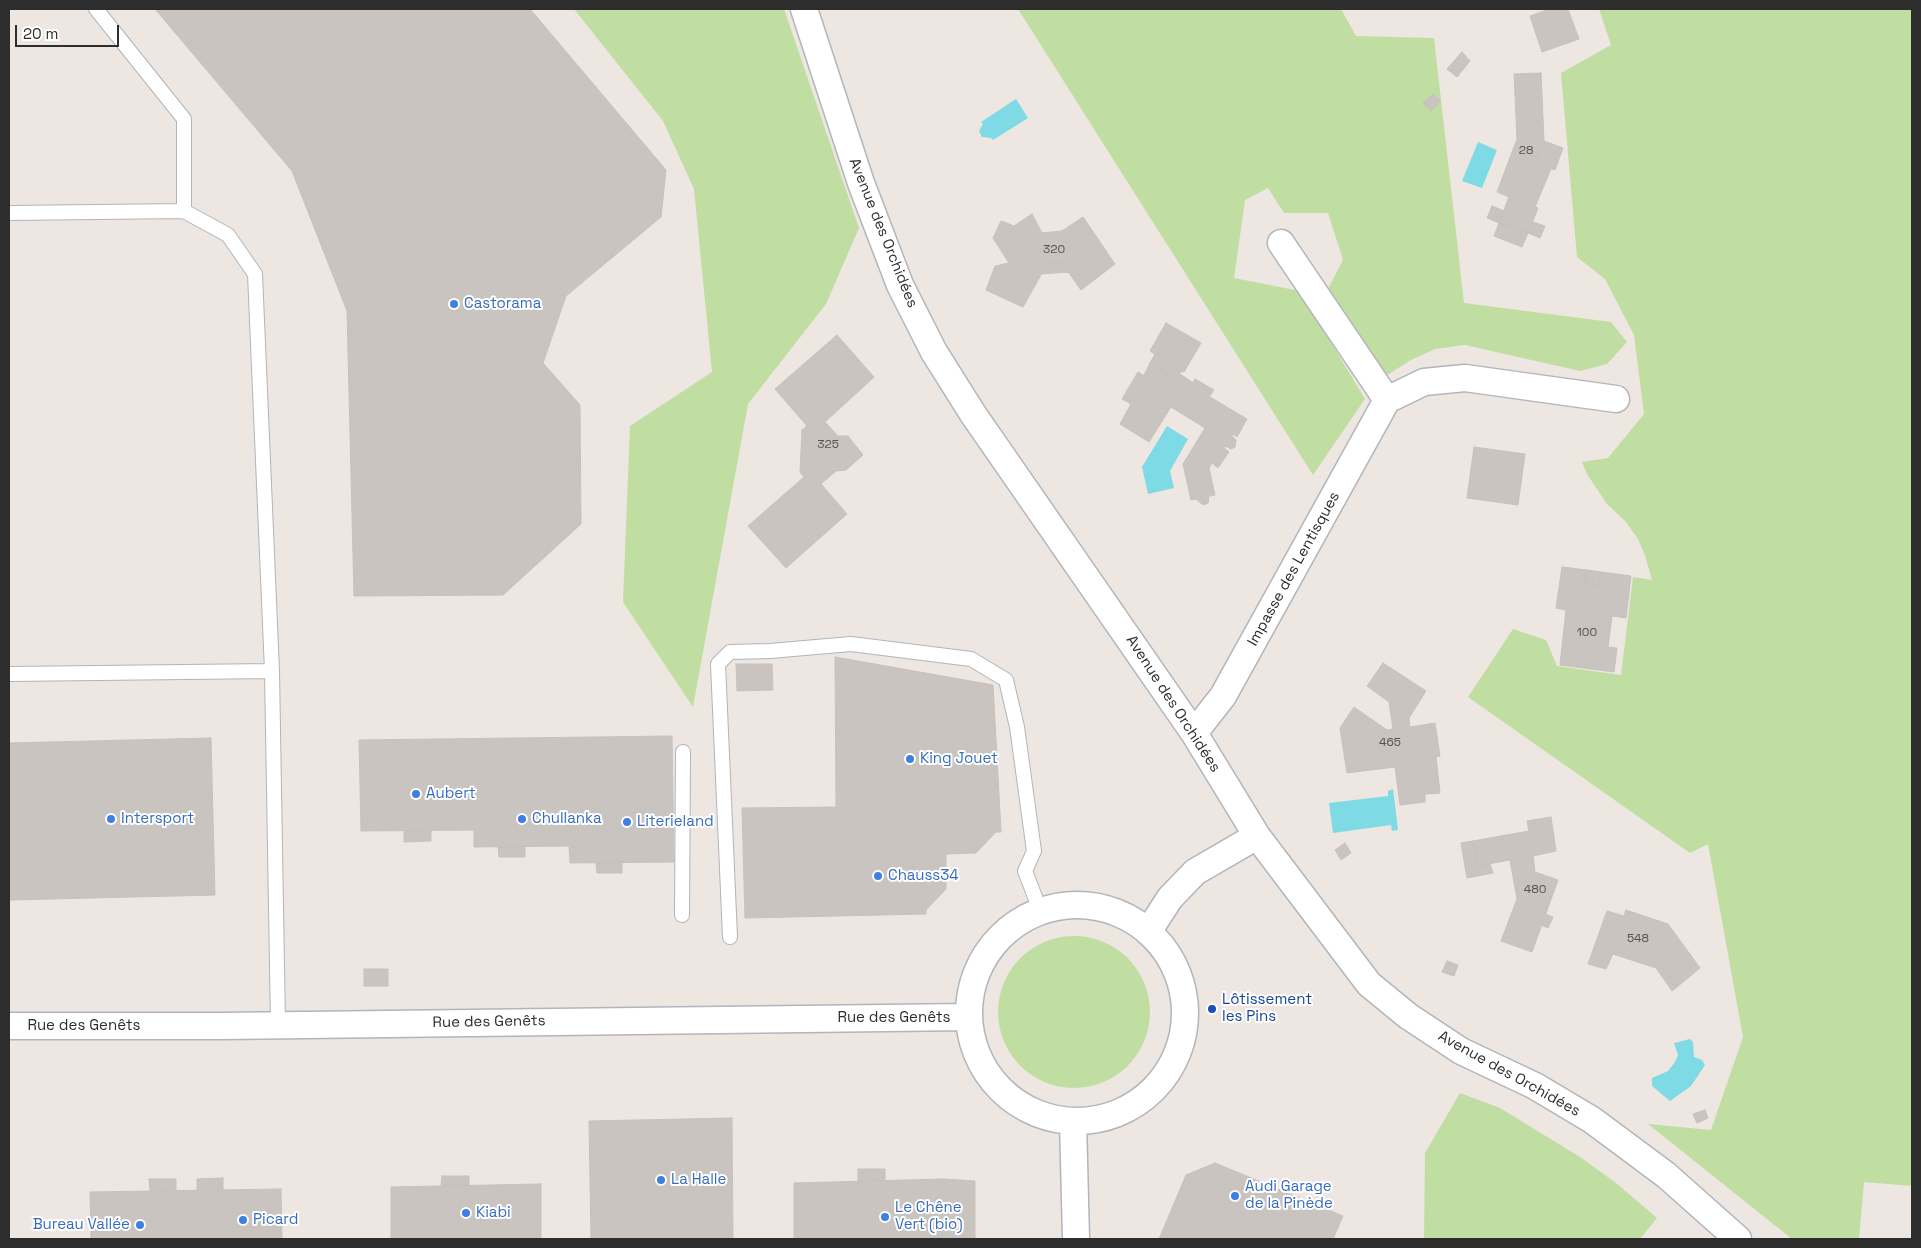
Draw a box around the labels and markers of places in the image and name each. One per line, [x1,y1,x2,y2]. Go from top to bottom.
place label: Castorama [464,295,541,313]
marker: Castorama [448,298,460,310]
place label: King Jouet [920,750,998,768]
marker: King Jouet [904,753,916,765]
place label: Aubert [426,785,476,803]
marker: Aubert [410,788,422,800]
place label: Intersport [121,810,194,828]
place label: Chullanka [532,810,602,828]
marker: Intersport [105,813,117,825]
marker: Chullanka [516,813,528,825]
place label: Literieland [637,813,714,831]
marker: Literieland [621,816,633,828]
place label: Chauss34 [888,867,959,885]
marker: Chauss34 [872,870,884,882]
place label: Lôtissement les Pins [1222,991,1312,1026]
marker: Lôtissement les Pins [1206,1003,1218,1015]
place label: La Halle [671,1171,726,1189]
marker: La Halle [655,1174,667,1186]
place label: Audi Garage de la Pinède [1245,1178,1333,1213]
marker: Audi Garage de la Pinède [1229,1190,1241,1202]
place label: Le Chêne Vert (bio) [895,1199,963,1234]
place label: Kiabi [476,1204,511,1222]
marker: Kiabi [460,1207,472,1219]
place label: Picard [253,1211,298,1229]
marker: Le Chêne Vert (bio) [879,1211,891,1223]
marker: Picard [237,1214,249,1226]
place label: Bureau Vallée [33,1216,130,1234]
marker: Bureau Vallée [134,1219,146,1231]

